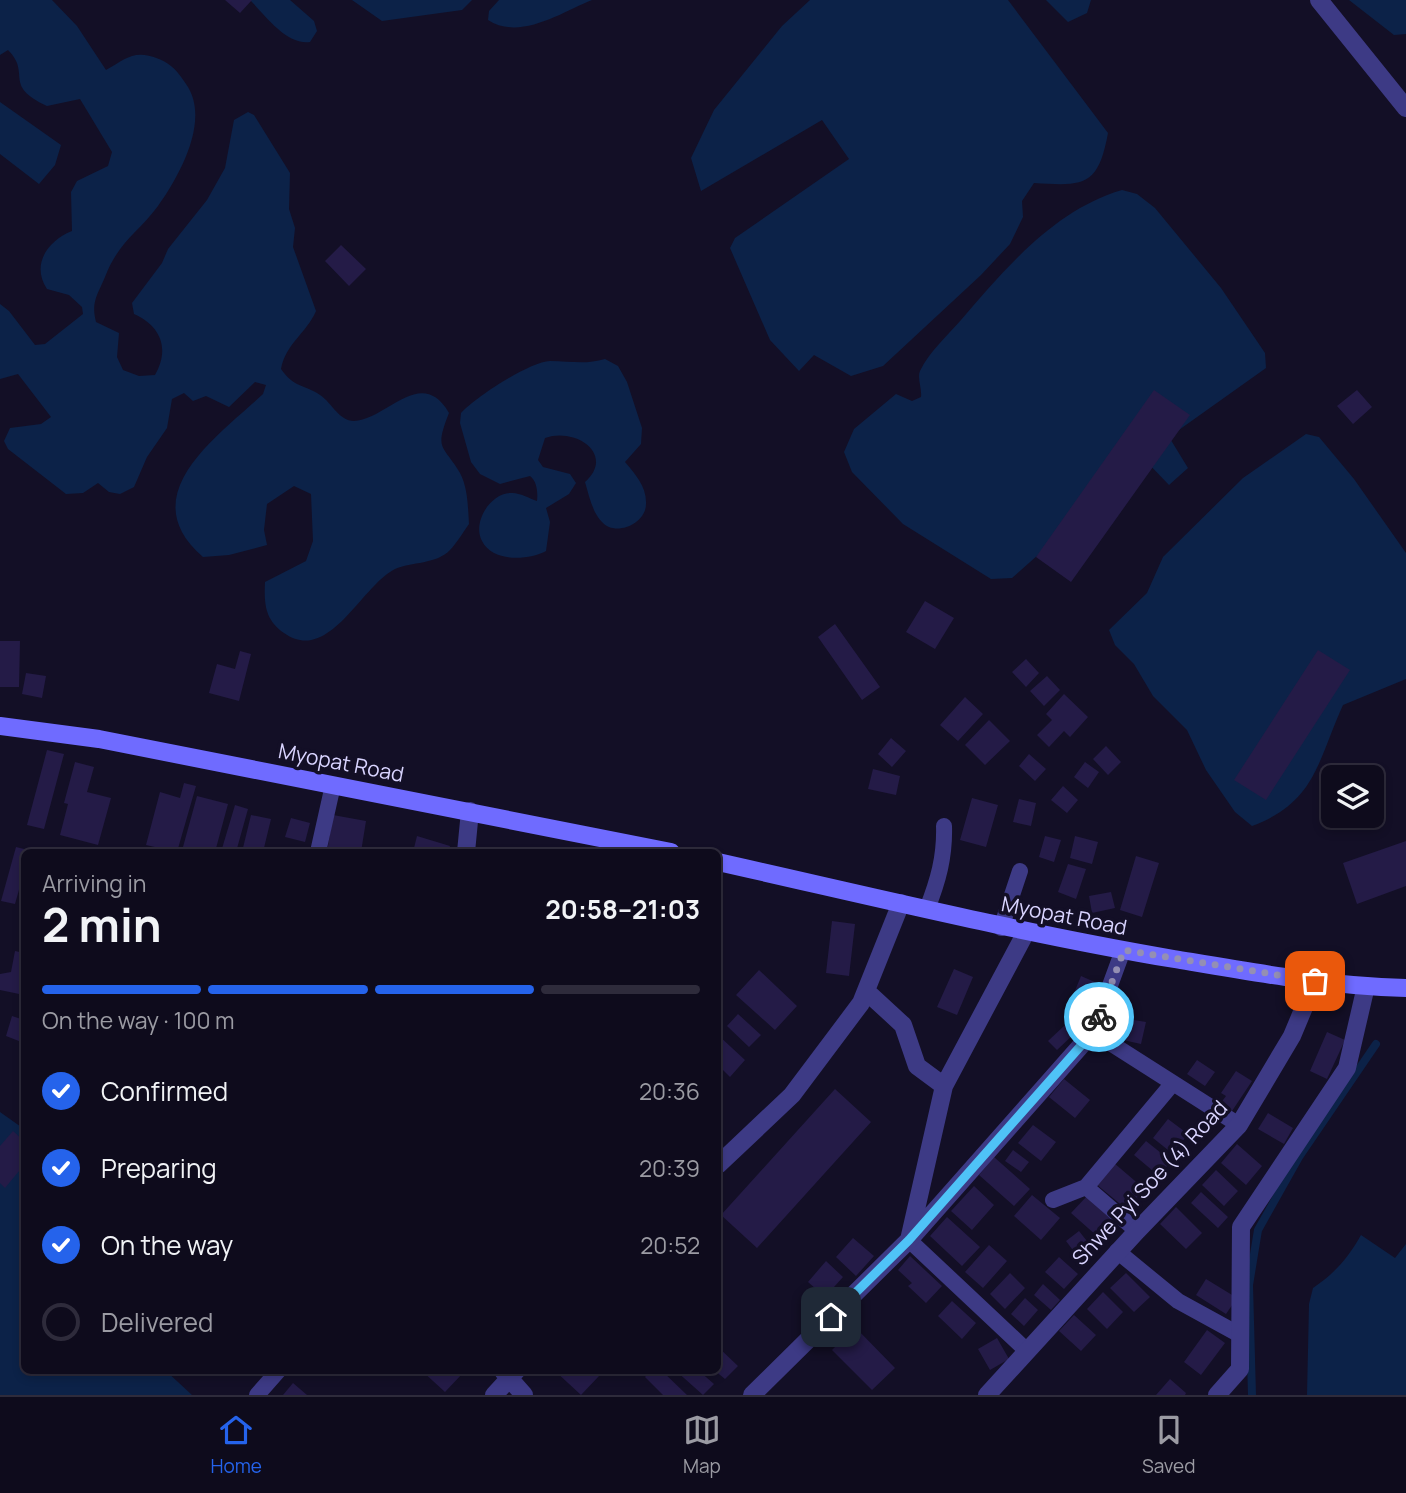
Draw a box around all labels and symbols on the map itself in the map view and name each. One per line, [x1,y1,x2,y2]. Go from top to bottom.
street label: Myopat Road [276,736,406,788]
street label: Myopat Road [999,889,1129,941]
pin [1285,951,1345,1011]
courier [1064,982,1134,1052]
street label: Shwe Pyi Soe (4) Road [1065,1094,1233,1271]
pin [801,1287,861,1347]

